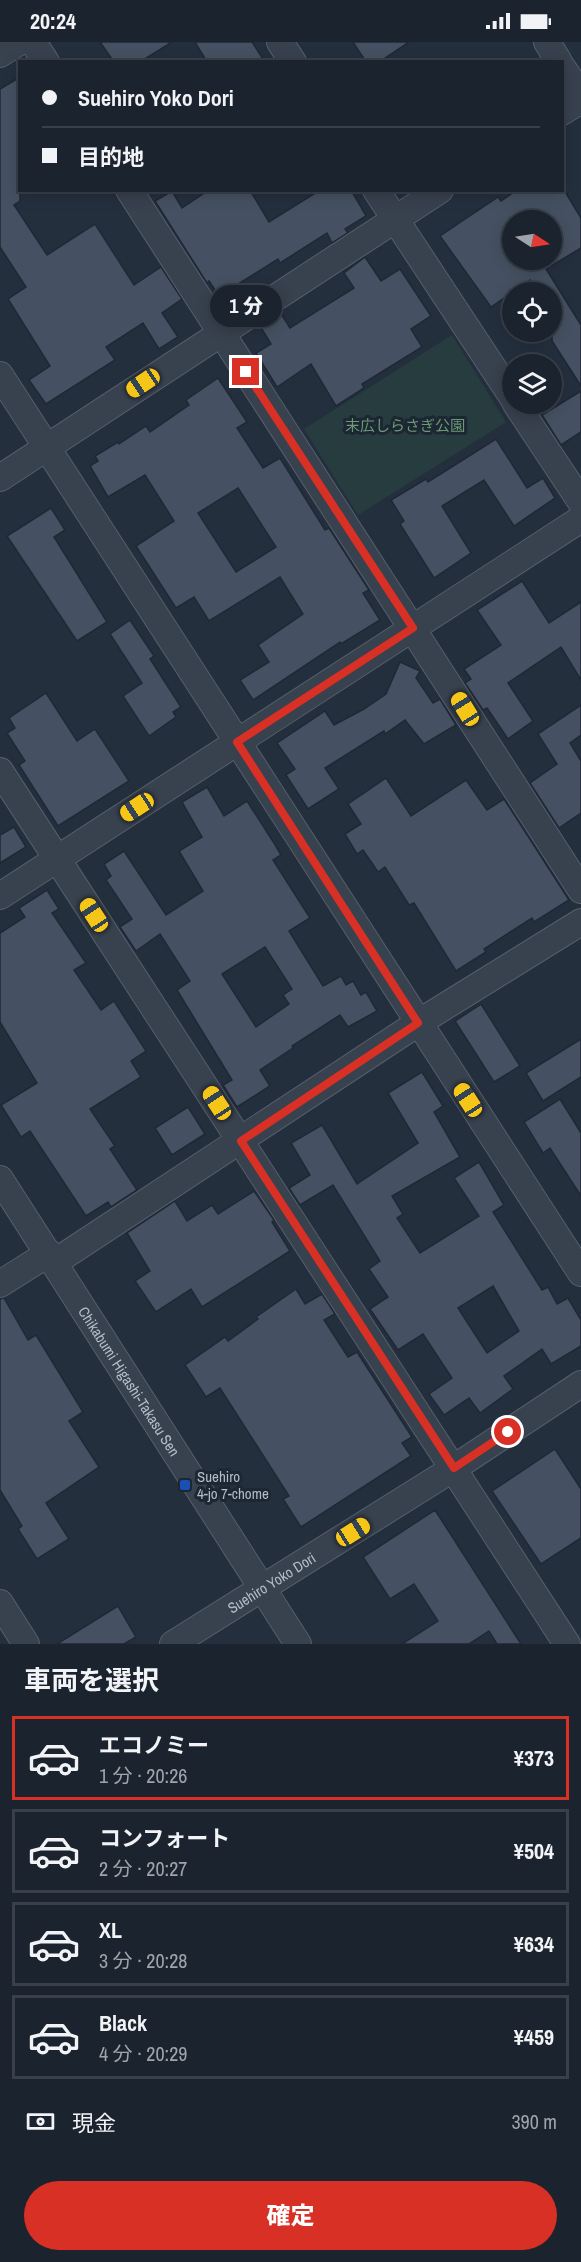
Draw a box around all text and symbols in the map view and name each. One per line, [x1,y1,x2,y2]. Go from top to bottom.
text: 20:24 [30,6,76,36]
text: Suehiro Yoko Dori [78,83,234,113]
text: 目的地 [78,142,144,172]
north arrow [502,210,562,270]
map controls [502,210,562,414]
button: locate [502,282,562,342]
callout: 1 分 [210,285,282,327]
text: 1 分 [229,292,263,319]
button: layers [502,354,562,414]
route end [232,358,259,385]
car [123,365,163,401]
park label: 末広しらさぎ公園 [345,415,465,436]
car [448,689,482,729]
car [117,790,157,824]
car [77,895,111,935]
car [451,1080,485,1120]
car [200,1083,234,1123]
street label: Chikabumi Higashi-Takasu Sen [74,1302,185,1460]
route start [494,1418,521,1445]
place label: Suehiro 4-jo 7-chome [197,1466,269,1504]
marker: Suehiro 4-jo 7-chome [178,1478,192,1492]
car [333,1515,373,1549]
street label: Suehiro Yoko Dori [223,1547,319,1618]
text: 車両を選択 [24,1662,159,1698]
text: エコノミー [99,1730,209,1760]
icon: car [27,1731,81,1785]
text: ¥373 [514,1743,554,1773]
text: 1 分 · 20:26 [99,1762,187,1789]
text: コンフォート [99,1823,230,1853]
icon: car [27,1824,81,1878]
text: ¥504 [514,1836,554,1866]
text: 2 分 · 20:27 [99,1855,187,1882]
text: XL [99,1915,122,1945]
icon: car [27,1917,81,1971]
text: ¥634 [514,1929,554,1959]
text: 3 分 · 20:28 [99,1947,187,1974]
text: Black [99,2008,147,2038]
icon: car [27,2010,81,2064]
text: ¥459 [514,2022,554,2052]
text: 4 分 · 20:29 [99,2040,187,2067]
icon: cash [24,2105,57,2138]
text: 現金 [72,2108,116,2138]
text: 390 m [511,2108,557,2135]
button: 確定 [24,2181,557,2250]

